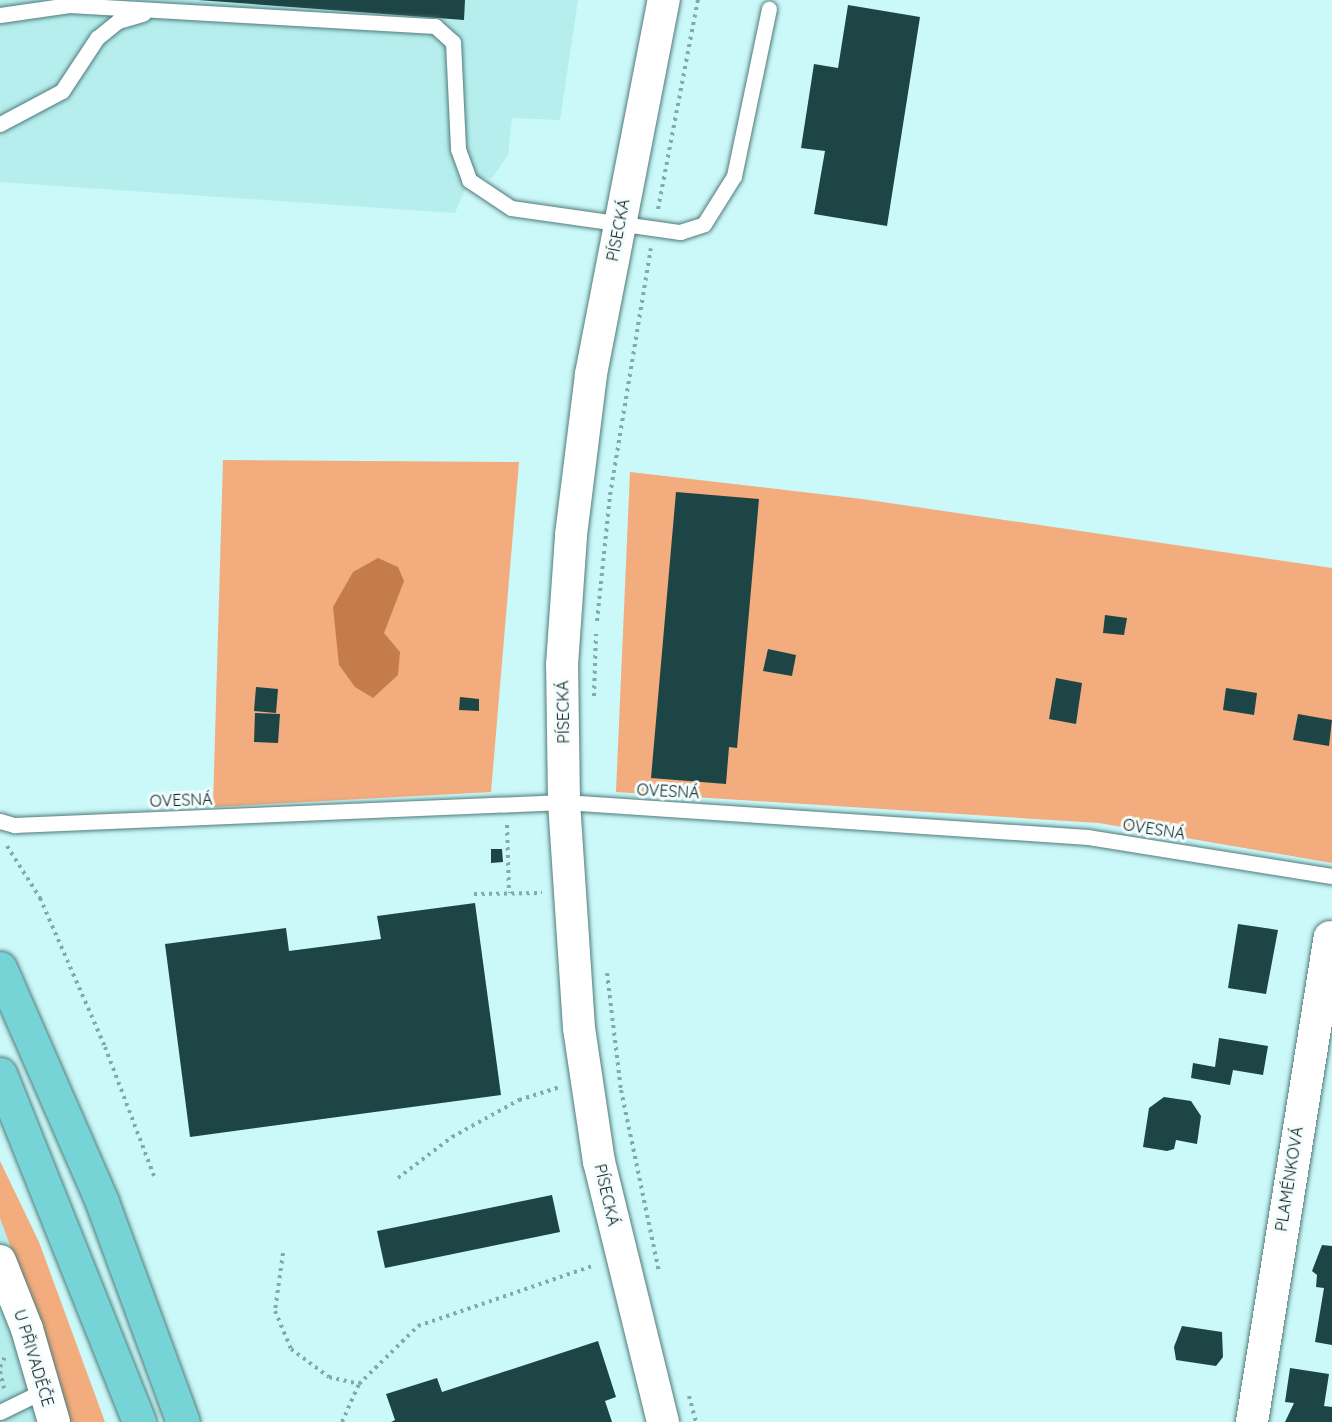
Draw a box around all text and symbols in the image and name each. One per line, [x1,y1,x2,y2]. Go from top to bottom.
street label: PÍSECKÁ [603,197,633,263]
street label: PÍSECKÁ [553,680,573,744]
street label: OVESNÁ [636,780,700,802]
street label: OVESNÁ [149,789,213,811]
street label: OVESNÁ [1121,815,1187,843]
street label: PLAMÉNKOVÁ [1271,1125,1307,1233]
street label: PÍSECKÁ [591,1162,623,1228]
street label: U PŘIVADĚČE [10,1307,58,1409]

